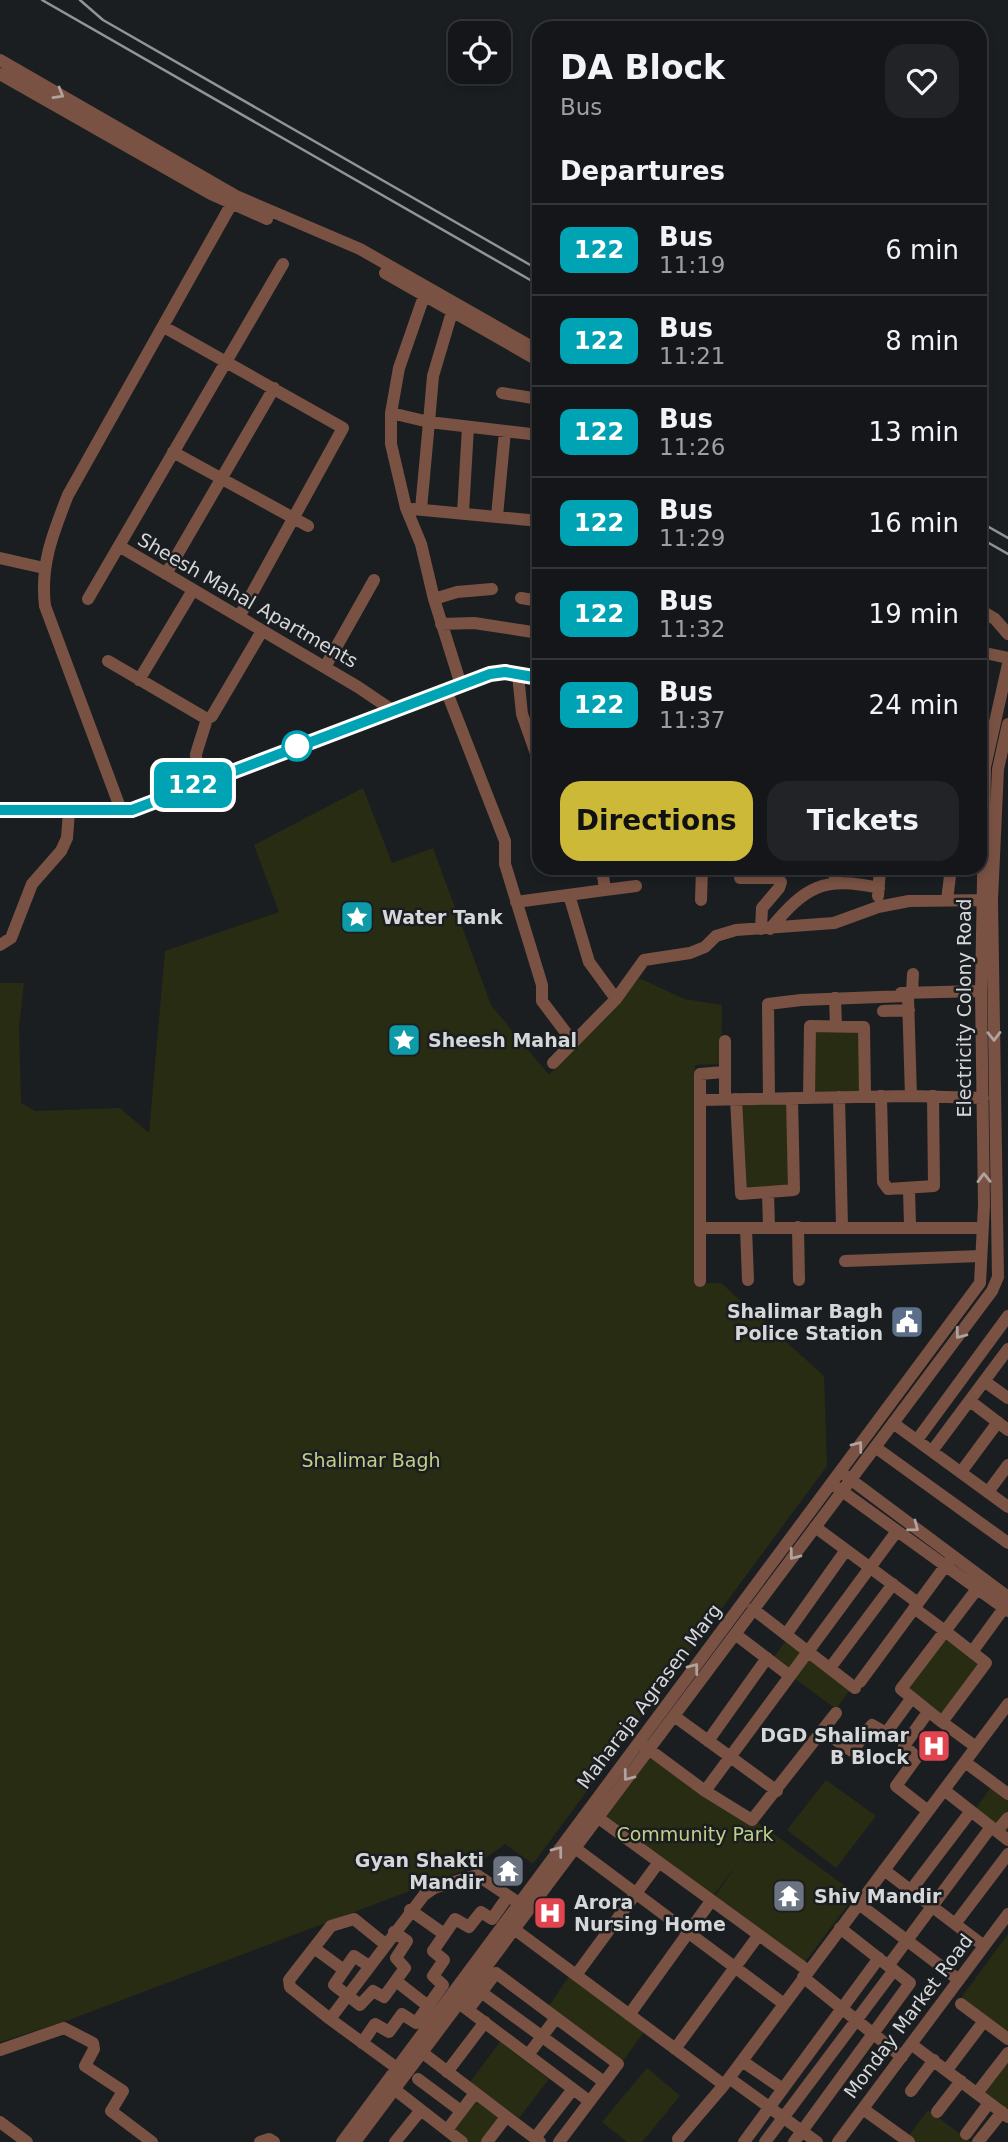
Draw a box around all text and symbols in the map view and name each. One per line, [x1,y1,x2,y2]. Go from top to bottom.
map controls [448,21,511,84]
button: locate [448,21,511,84]
button: heart [885,44,959,118]
text: DA Block [560,48,725,87]
one-way arrow [52,86,64,99]
text: Bus [560,94,602,120]
text: Departures [560,156,725,186]
text: Bus [659,222,713,252]
text: 6 min [885,235,959,265]
text: 122 [574,236,624,264]
text: 11:19 [659,252,725,278]
text: Bus [659,313,713,343]
text: 8 min [885,326,959,356]
text: 122 [574,327,624,355]
text: 11:21 [659,343,725,369]
text: Bus [659,404,713,434]
text: 13 min [869,417,959,447]
text: 122 [574,418,624,446]
text: 11:26 [659,434,725,460]
text: Bus [659,495,713,525]
text: 16 min [869,508,959,538]
text: 122 [574,509,624,537]
text: 11:29 [659,525,725,551]
street label: Sheesh Mahal Apartments [134,528,362,672]
text: Bus [659,586,713,616]
text: 19 min [869,599,959,629]
text: 122 [574,600,624,628]
text: 11:32 [659,616,725,642]
text: Bus [659,677,713,707]
text: 24 min [869,690,959,720]
text: 122 [574,691,624,719]
text: 11:37 [659,707,725,733]
unlabelled marker [282,731,312,761]
line badge: 122 [153,762,233,808]
text: 122 [168,771,218,799]
button: Directions [560,781,753,861]
button: Tickets [767,781,959,861]
place icon: Water Tank [338,898,376,936]
street label: Electricity Colony Road [953,898,975,1118]
place label: Water Tank [382,906,503,928]
place icon: Sheesh Mahal [385,1021,423,1059]
place label: Sheesh Mahal [428,1029,577,1051]
one-way arrow [986,1031,1001,1042]
one-way arrow [976,1173,992,1183]
place label: Shalimar Bagh Police Station [727,1300,883,1344]
public building icon: Shalimar Bagh Police Station [888,1303,926,1341]
one-way arrow [955,1326,968,1338]
one-way arrow [850,1442,863,1454]
park label: Shalimar Bagh [301,1449,441,1471]
one-way arrow [906,1518,919,1531]
one-way arrow [790,1547,802,1560]
street label: Maharaja Agrasen Marg [572,1599,726,1793]
one-way arrow [685,1664,698,1676]
place label: DGD Shalimar B Block [760,1724,910,1768]
hospital icon: DGD Shalimar B Block [915,1727,953,1765]
one-way arrow [624,1768,637,1781]
park label: Community Park [616,1823,774,1845]
one-way arrow [550,1846,562,1859]
place label: Gyan Shakti Mandir [355,1849,485,1893]
temple icon: Gyan Shakti Mandir [489,1852,527,1890]
temple icon: Shiv Mandir [770,1877,808,1915]
place label: Shiv Mandir [814,1885,942,1907]
place label: Arora Nursing Home [574,1891,726,1935]
hospital icon: Arora Nursing Home [531,1894,569,1932]
street label: Monday Market Road [839,1929,977,2103]

